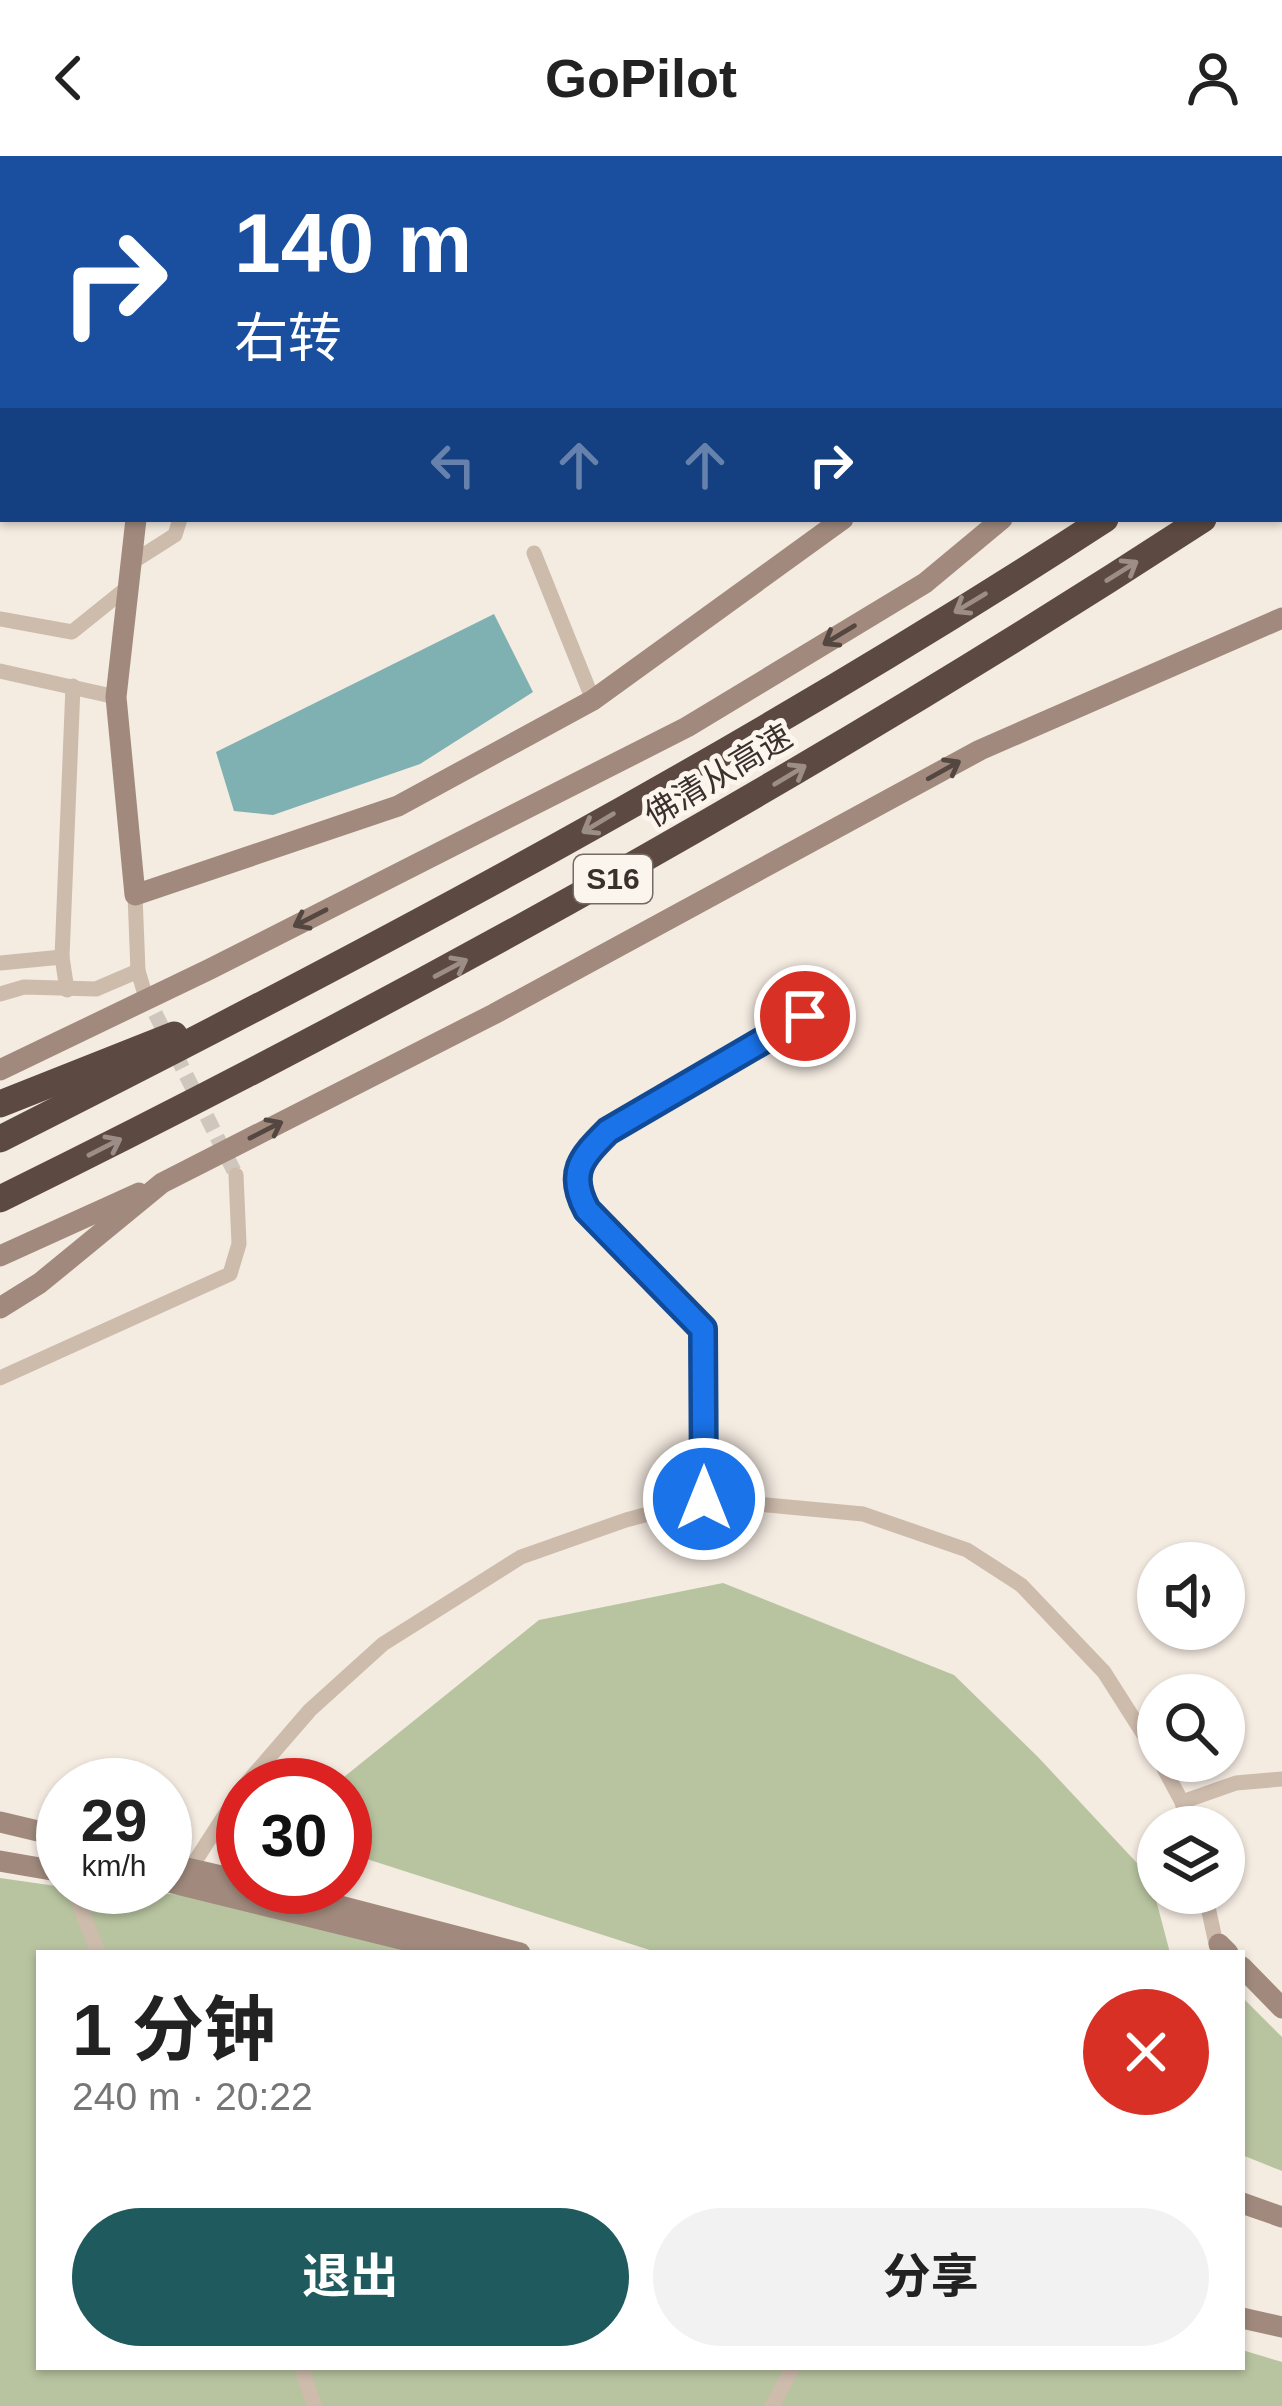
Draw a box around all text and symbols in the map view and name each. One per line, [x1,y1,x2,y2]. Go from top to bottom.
icon: back [36,45,102,111]
icon: person [1180,45,1246,111]
text: GoPilot [545,48,737,108]
text: 140 m [234,196,472,290]
icon: right [36,204,192,360]
text: 右转 [234,308,342,368]
icon: left [420,432,486,498]
icon: ahead [546,432,612,498]
icon: ahead [672,432,738,498]
icon: right [798,432,864,498]
one-way arrow [1104,558,1138,583]
one-way arrow [954,591,988,615]
one-way arrow [823,623,857,647]
street label: 佛清从高速 [638,717,799,834]
one-way arrow [926,758,961,781]
one-way arrow [772,763,806,787]
one-way arrow [582,811,616,835]
road number: S16 [574,855,652,903]
one-way arrow [293,908,328,931]
one-way arrow [433,956,468,979]
pin [754,965,856,1067]
icon: arrive [772,983,838,1049]
one-way arrow [248,1118,283,1141]
one-way arrow [86,1134,122,1157]
position arrow [641,1436,767,1562]
map controls [1137,1542,1245,1914]
button: sound [1137,1542,1245,1650]
button: search [1137,1674,1245,1782]
speed limit sign: 30 [216,1758,372,1914]
text: 29 [81,1787,147,1854]
button: layers [1137,1806,1245,1914]
text: km/h [81,1849,147,1882]
button: close [1083,1989,1209,2115]
text: 1 分钟 [72,1990,276,2070]
text: 240 m · 20:22 [72,2075,313,2118]
button: 退出 [72,2208,629,2346]
button: 分享 [653,2208,1209,2346]

